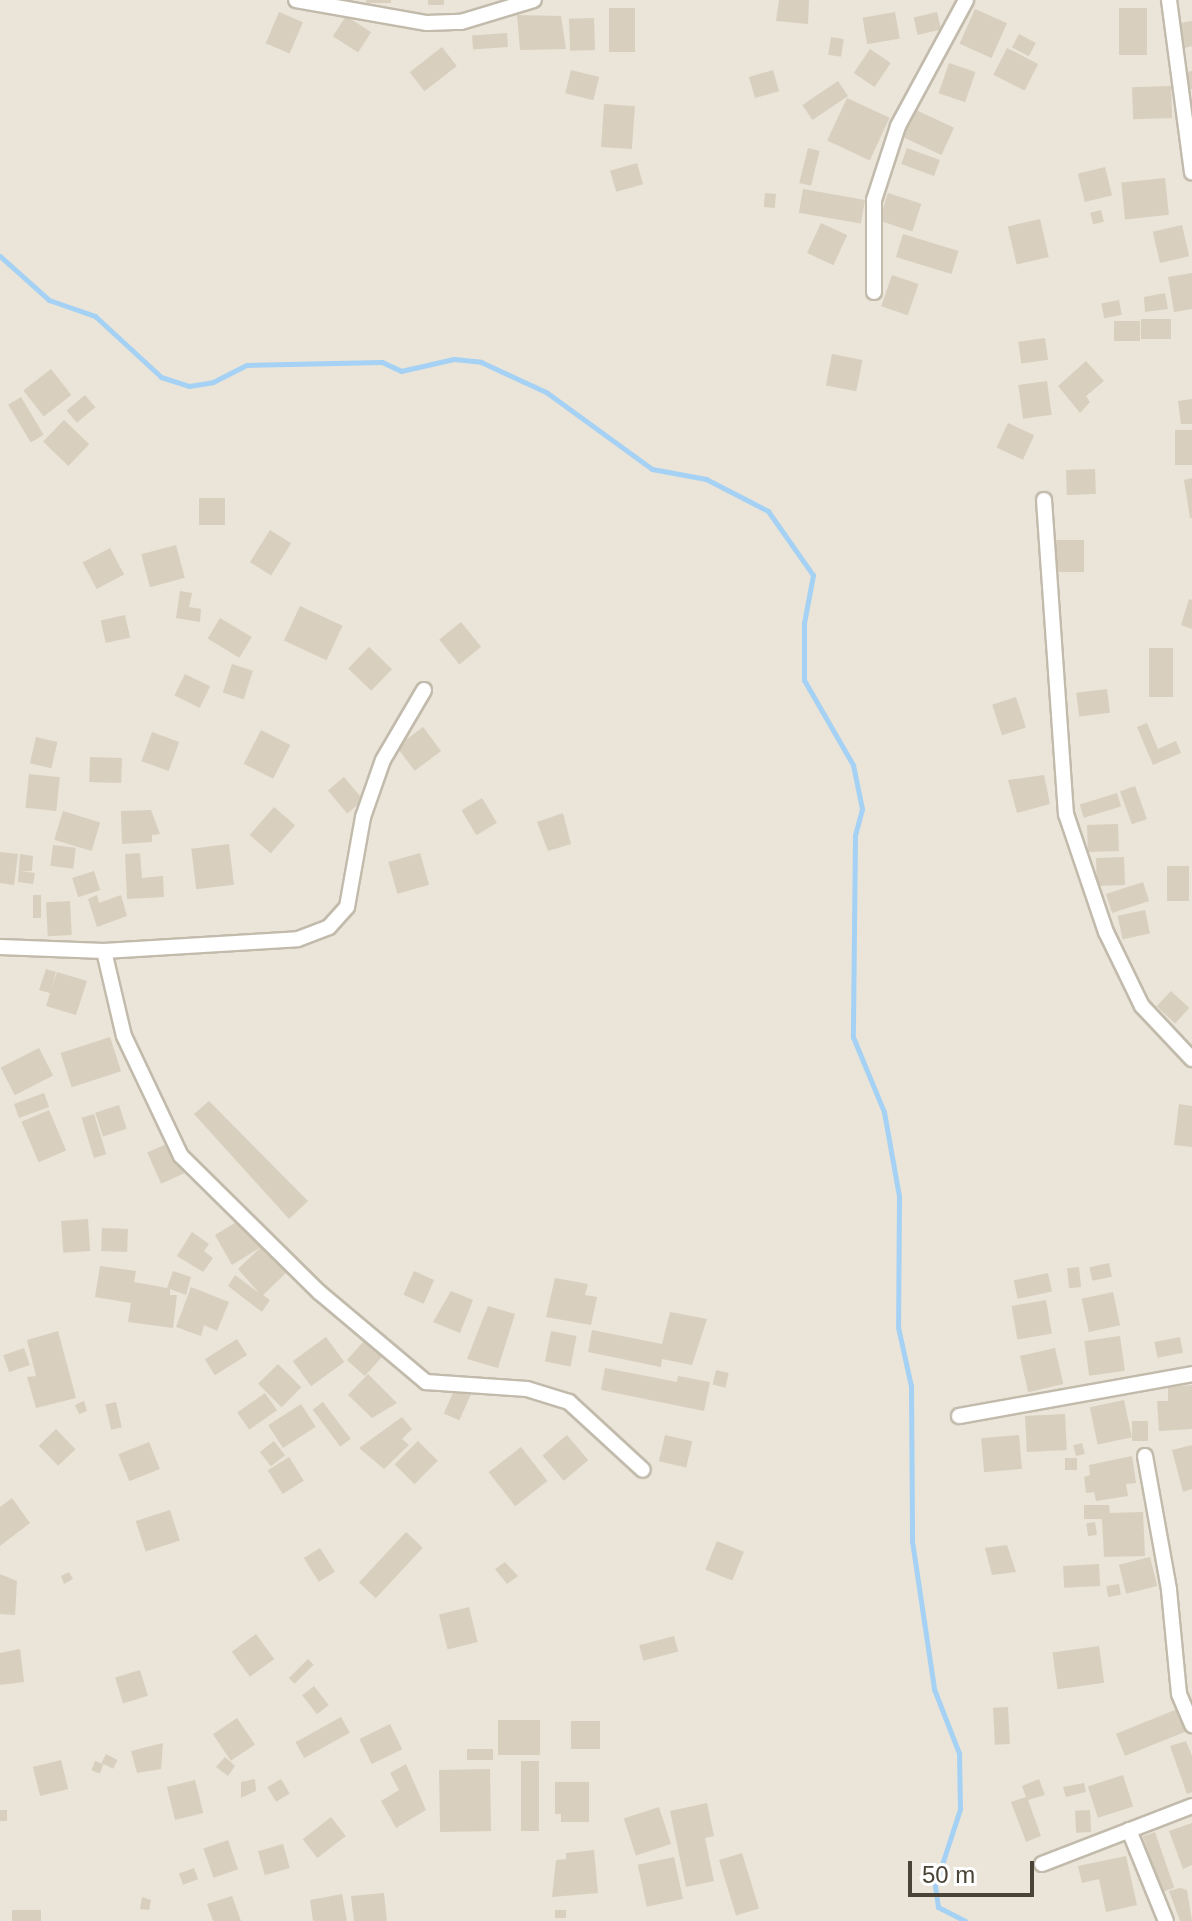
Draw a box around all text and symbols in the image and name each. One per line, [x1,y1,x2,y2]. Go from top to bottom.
scale bar [912,1845,1038,1895]
text: 50 m [922,1861,975,1888]

